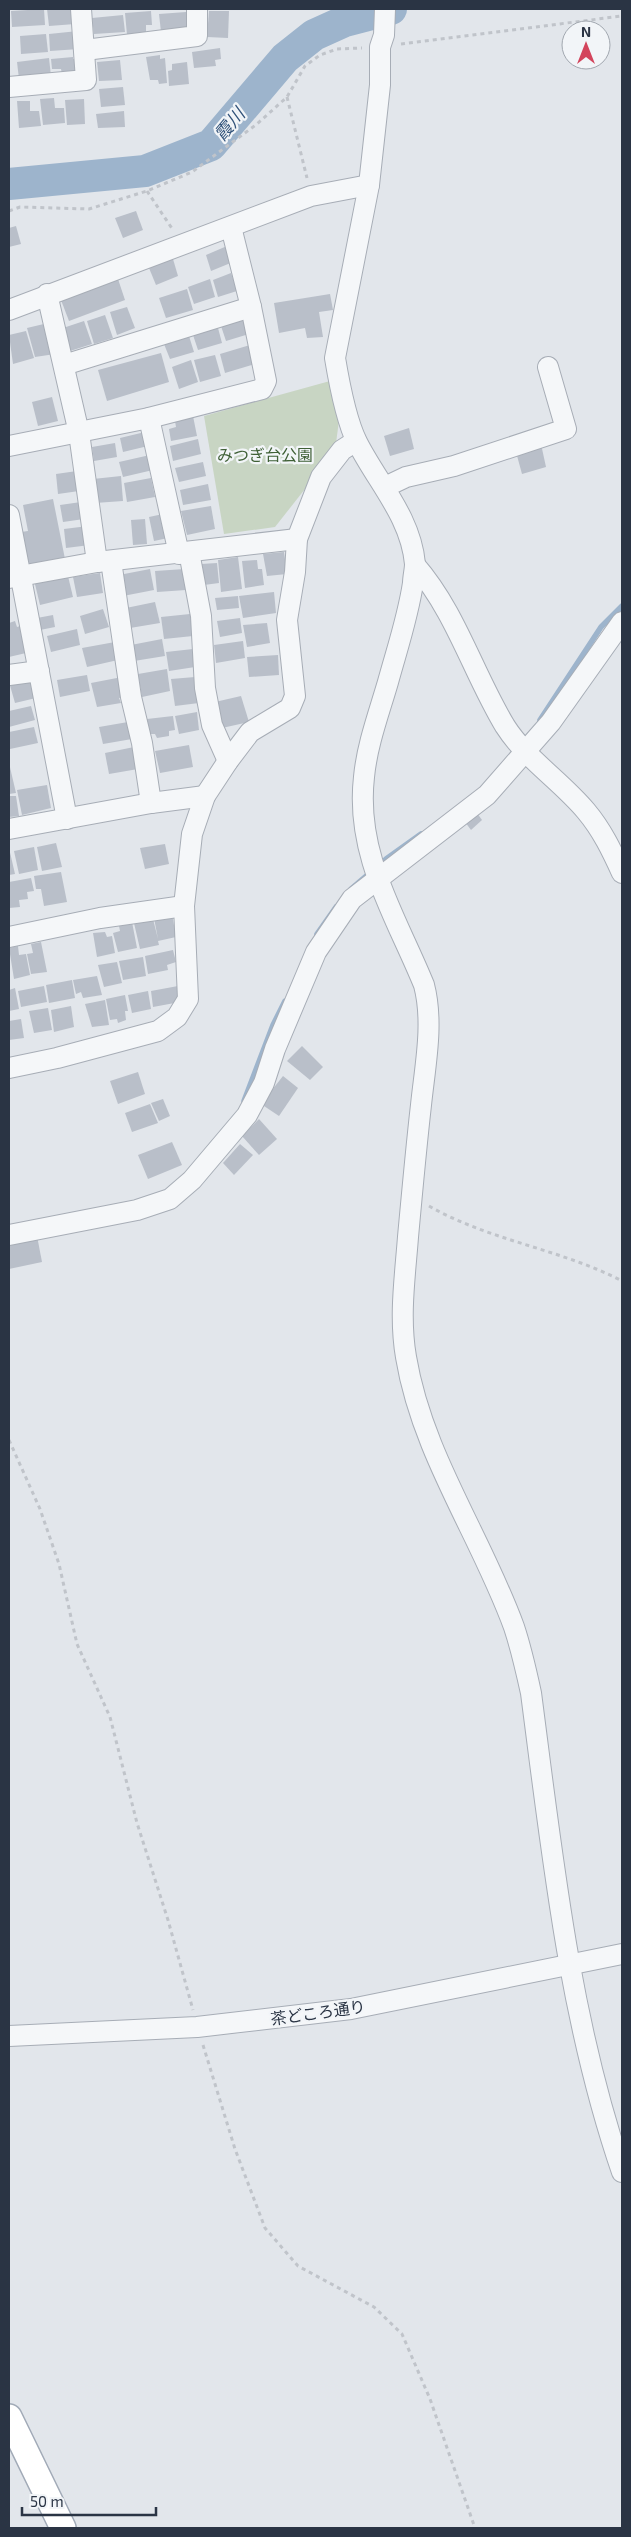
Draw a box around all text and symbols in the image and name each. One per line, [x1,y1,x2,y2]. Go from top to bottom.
north arrow [561,20,611,70]
text: N [581,23,591,40]
water label: 霞川 [209,102,250,145]
park label: みつぎ台公園 [217,445,313,464]
street label: 茶どころ通り [269,1996,367,2028]
scale bar [22,2484,156,2516]
text: 50 m [30,2492,64,2510]

